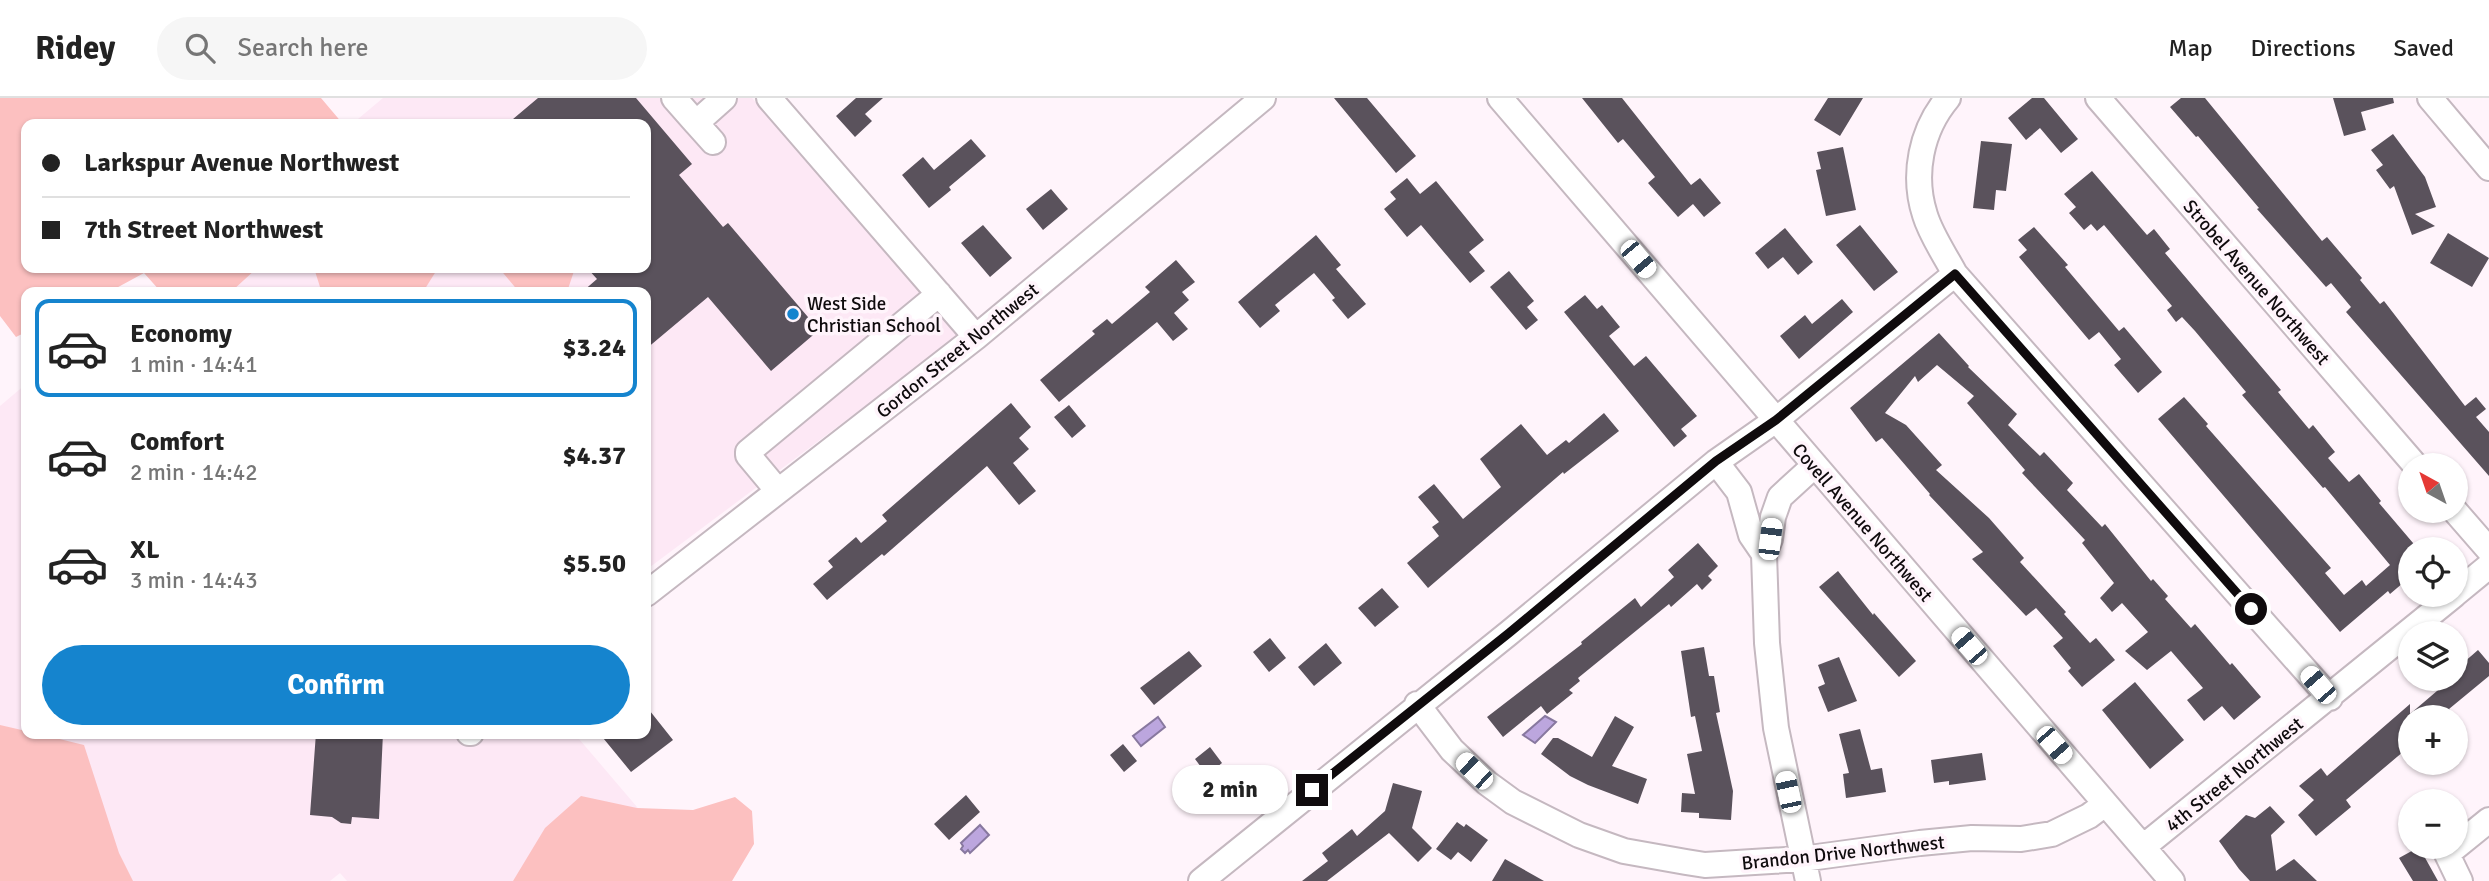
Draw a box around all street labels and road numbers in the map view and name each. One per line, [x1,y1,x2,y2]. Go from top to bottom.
street label: Strobel Avenue Northwest [2178,195,2335,371]
street label: Gordon Street Northwest [872,278,1044,424]
street label: Covell Avenue Northwest [1787,438,1938,607]
street label: 4th Street Northwest [2161,712,2308,838]
street label: Brandon Drive Northwest [1740,830,1946,876]

